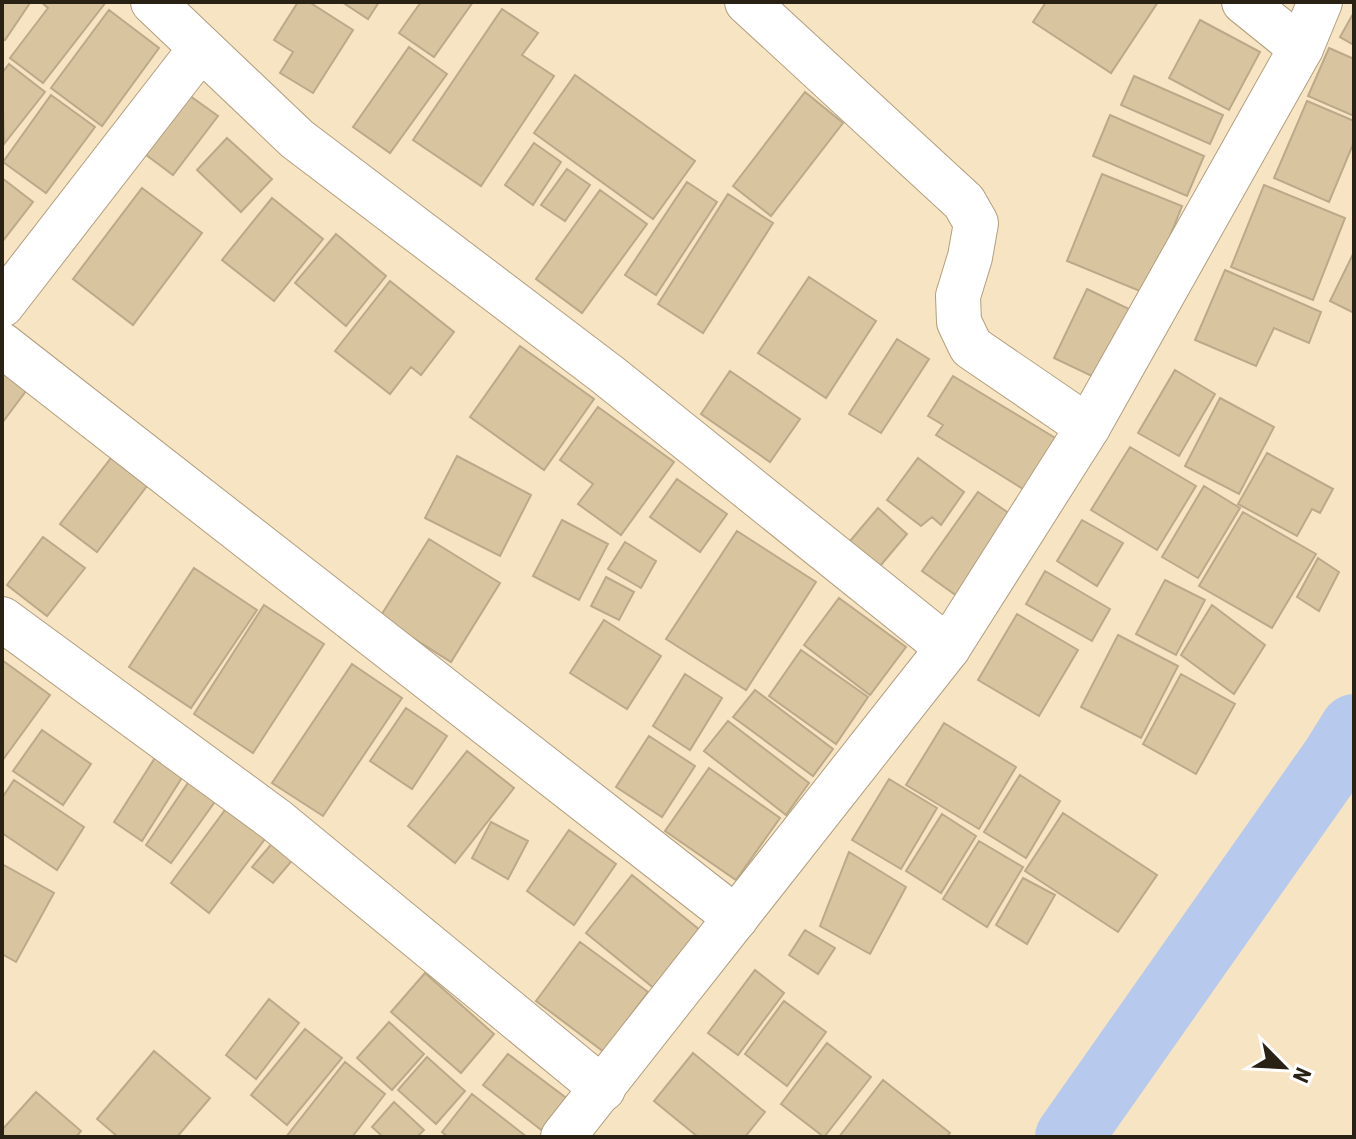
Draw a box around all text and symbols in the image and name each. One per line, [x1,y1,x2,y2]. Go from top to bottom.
north arrow [1244,1027,1324,1107]
text: N [1288,1064,1316,1086]

